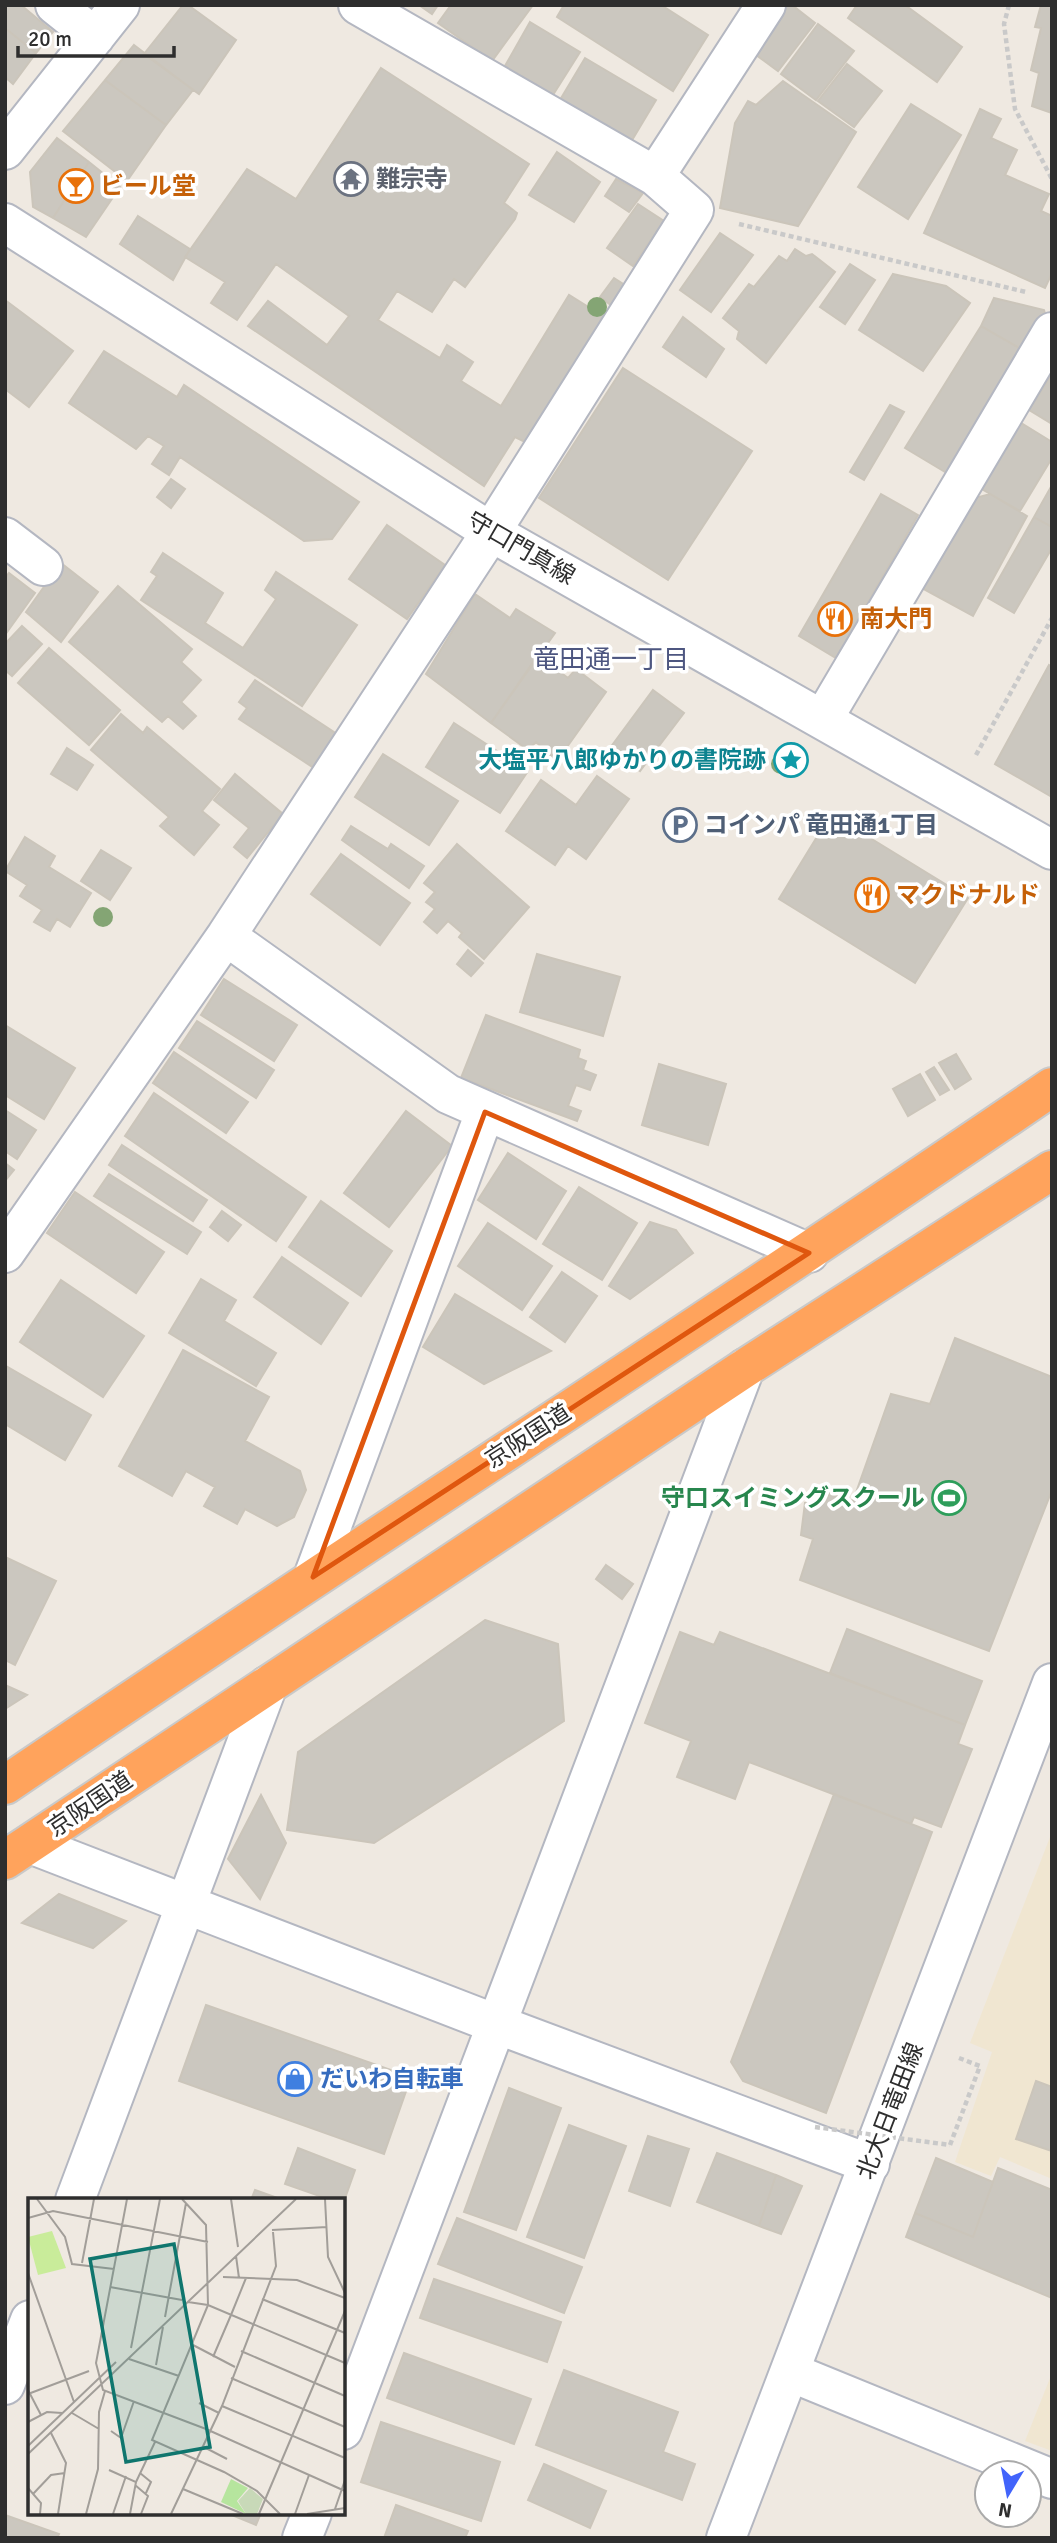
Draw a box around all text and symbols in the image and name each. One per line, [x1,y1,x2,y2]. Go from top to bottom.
scale bar [18,14,173,58]
text: 20 m [28,26,72,52]
temple icon: 難宗寺 [332,160,370,198]
place label: 難宗寺 [376,164,448,194]
bar icon: ビール堂 [57,167,95,205]
place label: ビール堂 [100,171,196,201]
street label: 守口門真線 [462,505,580,591]
restaurant icon: 南大門 [816,600,854,638]
place label: 南大門 [860,604,932,634]
district label: 竜田通一丁目 [533,644,689,676]
place icon: 大塩平八郎ゆかりの書院跡 [772,741,810,779]
place label: 大塩平八郎ゆかりの書院跡 [478,745,766,775]
parking icon: コインパ 竜田通1丁目 [661,806,699,844]
place label: コインパ 竜田通1丁目 [704,810,938,840]
restaurant icon: マクドナルド [853,876,891,914]
place label: マクドナルド [896,880,1040,910]
street label: 京阪国道 [480,1397,576,1475]
sports icon: 守口スイミングスクール [930,1479,968,1517]
place label: 守口スイミングスクール [661,1483,925,1513]
street label: 京阪国道 [42,1765,138,1843]
street label: 北大日竜田線 [850,2038,930,2184]
shop icon: だいわ自転車 [276,2060,314,2098]
place label: だいわ自転車 [320,2064,464,2094]
inset map [28,2198,345,2515]
north arrow [973,2459,1043,2529]
text: N [997,2497,1014,2523]

